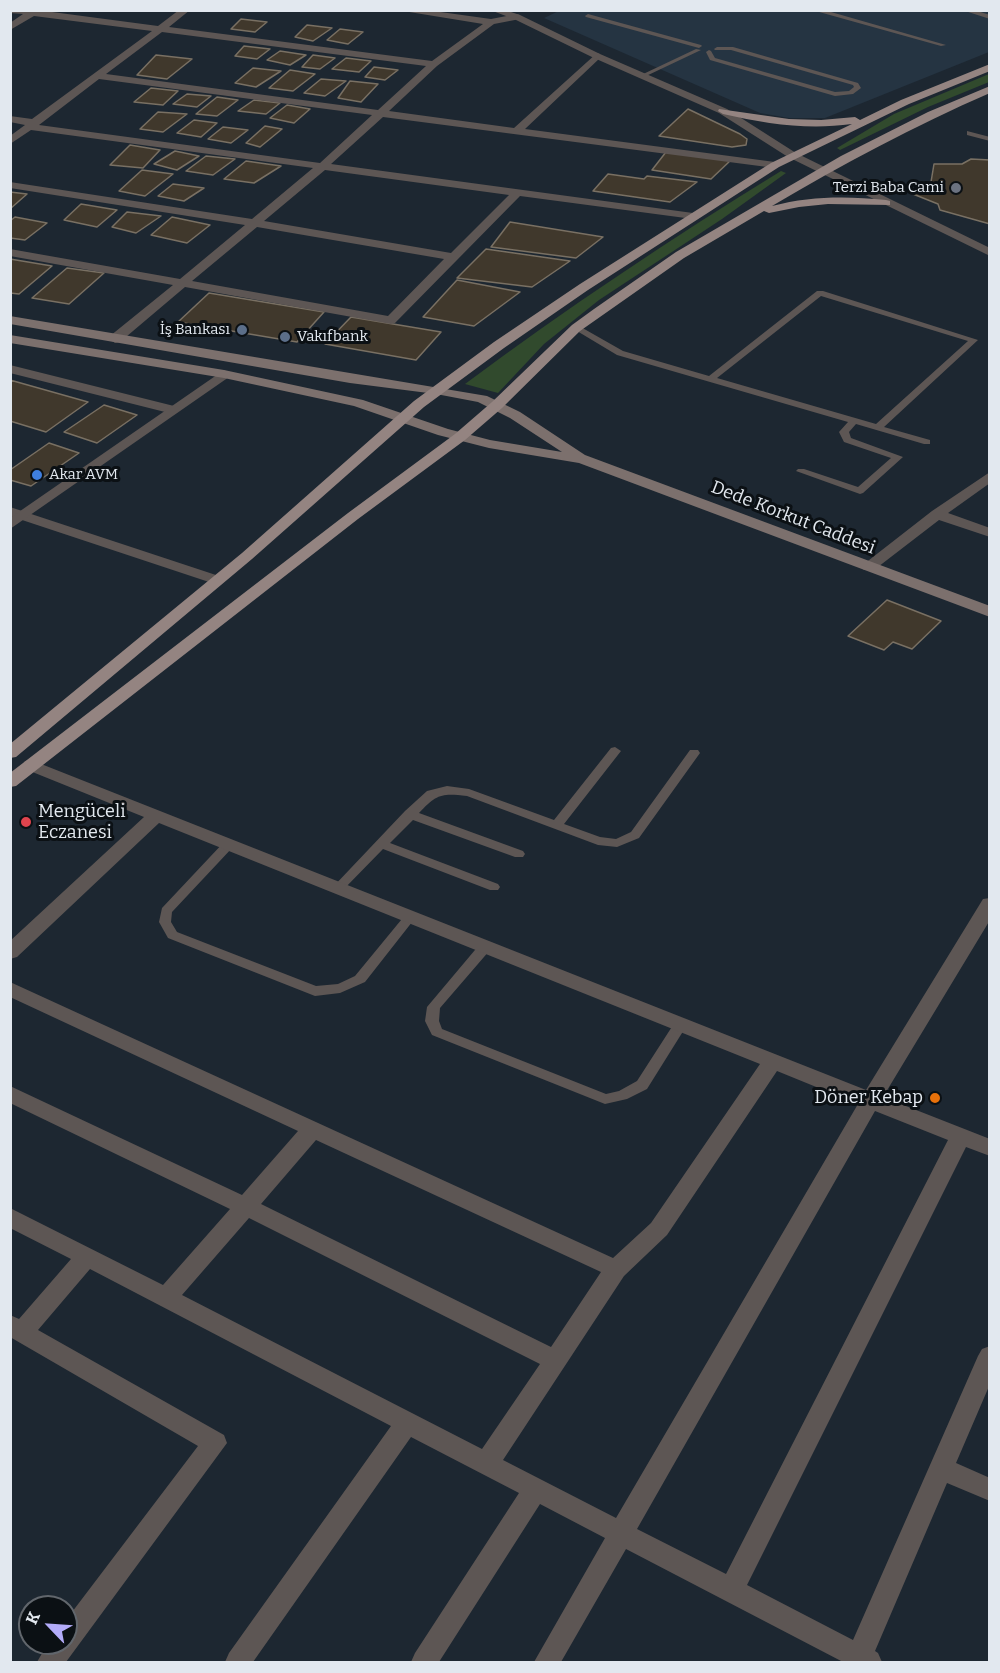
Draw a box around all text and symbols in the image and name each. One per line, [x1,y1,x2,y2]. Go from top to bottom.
place label: Terzi Baba Cami [833,179,944,197]
marker: Terzi Baba Cami [949,181,963,195]
place label: İş Bankası [160,321,230,339]
marker: İş Bankası [235,323,249,337]
place label: Vakıfbank [297,328,368,346]
marker: Vakıfbank [278,330,292,344]
place label: Akar AVM [49,466,118,484]
marker: Akar AVM [30,468,44,482]
street label: Dede Korkut Caddesi [708,477,878,559]
place label: Mengüceli Eczanesi [38,801,125,844]
marker: Mengüceli Eczanesi [19,815,33,829]
place label: Döner Kebap [814,1087,923,1109]
marker: Döner Kebap [928,1091,942,1105]
north arrow [18,1595,78,1655]
text: K [22,1609,44,1627]

